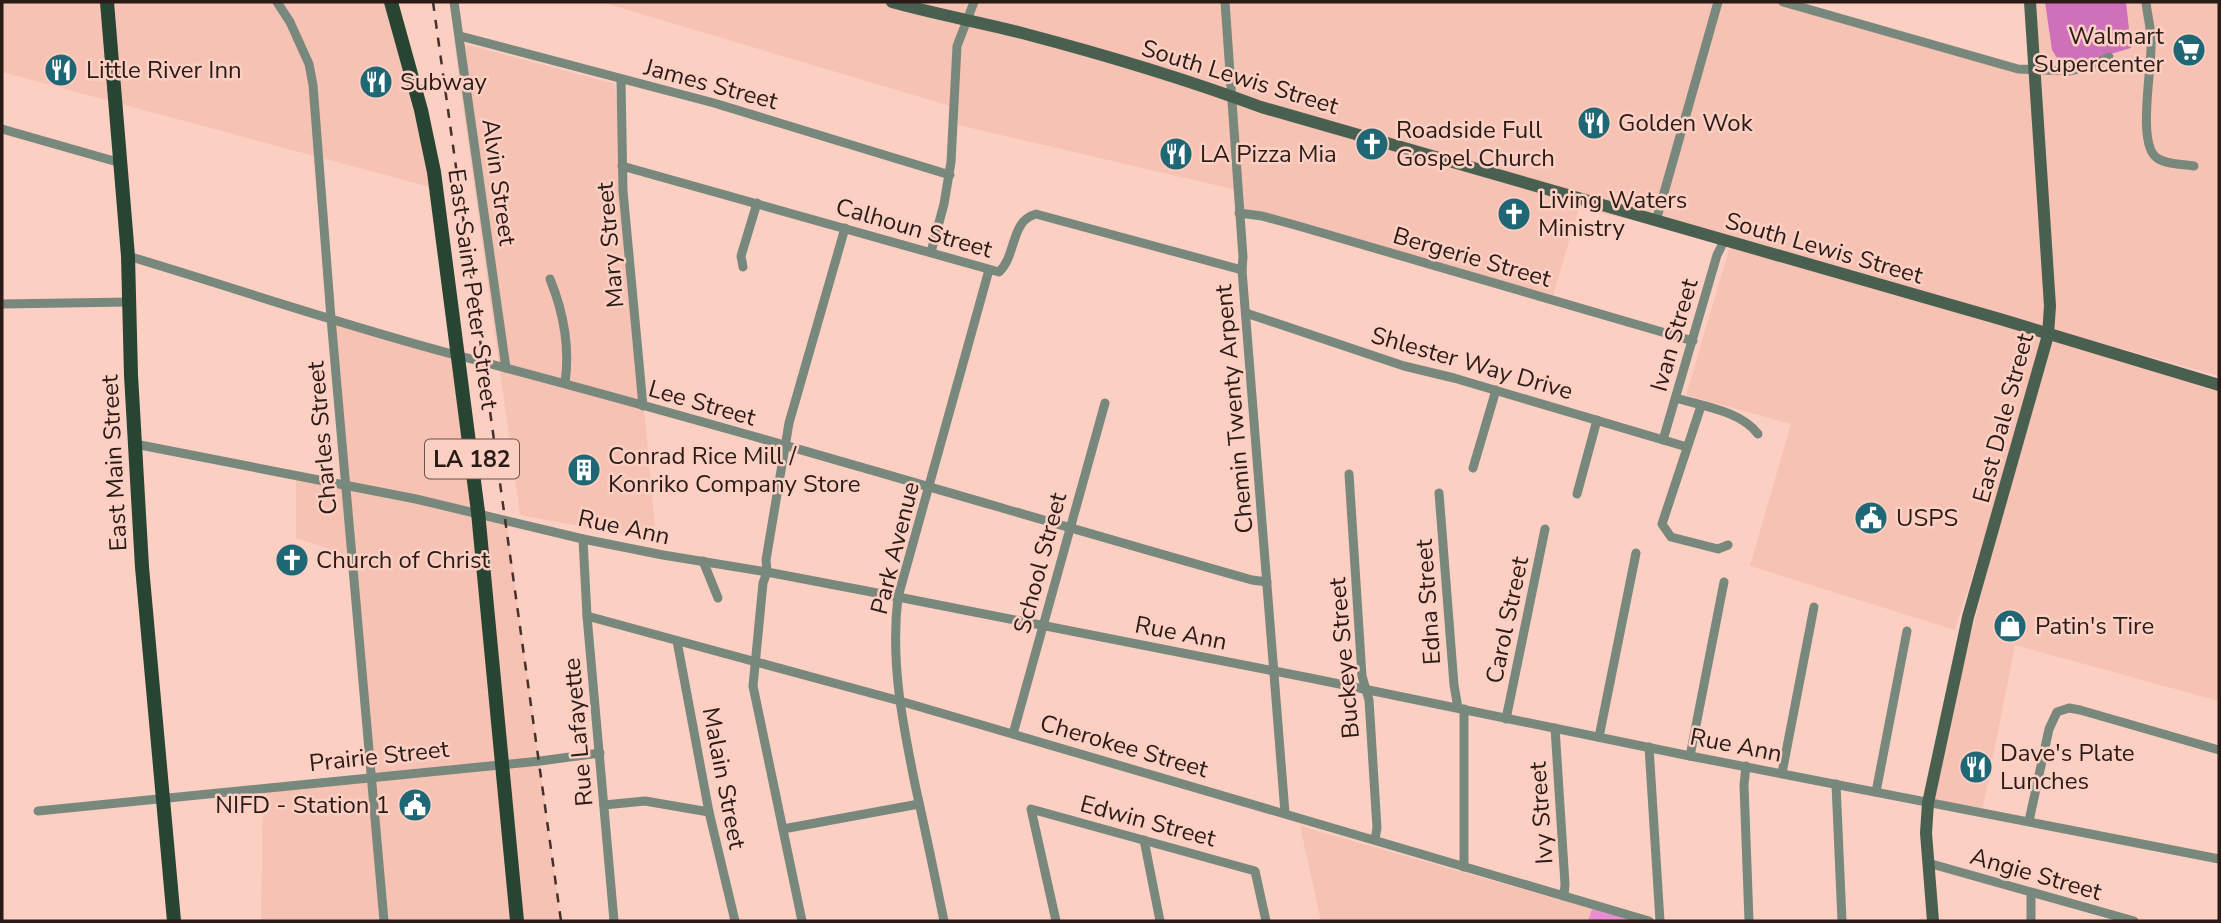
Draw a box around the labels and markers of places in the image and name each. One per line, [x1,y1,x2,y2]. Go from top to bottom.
place label: Walmart Supercenter [2034,20,2165,80]
supermarket icon: Walmart Supercenter [2170,31,2208,69]
restaurant icon: Little River Inn [42,51,80,89]
place label: Little River Inn [86,54,242,86]
restaurant icon: Subway [357,63,395,101]
place label: Subway [400,66,488,98]
restaurant icon: Golden Wok [1575,104,1613,142]
place label: Golden Wok [1618,107,1754,139]
place label: Roadside Full Gospel Church [1396,114,1555,174]
church icon: Roadside Full Gospel Church [1353,125,1391,163]
restaurant icon: LA Pizza Mia [1157,135,1195,173]
place label: LA Pizza Mia [1200,138,1337,170]
place label: Living Waters Ministry [1538,184,1687,244]
church icon: Living Waters Ministry [1495,195,1533,233]
place label: Conrad Rice Mill / Konriko Company Store [608,440,861,500]
building icon: Conrad Rice Mill / Konriko Company Store [565,451,603,489]
public building icon: USPS [1852,499,1890,537]
place label: USPS [1896,502,1958,534]
church icon: Church of Christ [273,541,311,579]
place label: Church of Christ [316,544,490,576]
shop icon: Patin's Tire [1991,607,2029,645]
place label: Patin's Tire [2035,610,2154,642]
place label: Dave's Plate Lunches [2000,737,2134,797]
restaurant icon: Dave's Plate Lunches [1957,748,1995,786]
public building icon: NIFD - Station 1 [396,786,434,824]
place label: NIFD - Station 1 [215,789,390,821]

